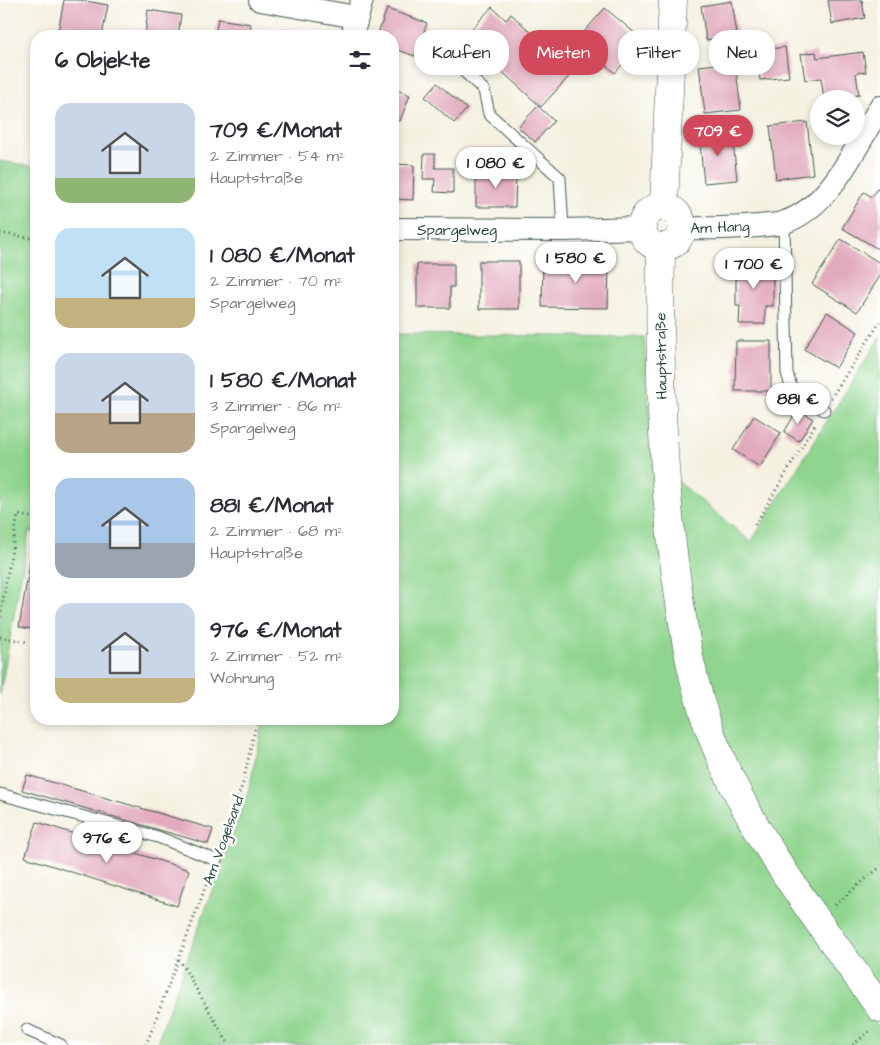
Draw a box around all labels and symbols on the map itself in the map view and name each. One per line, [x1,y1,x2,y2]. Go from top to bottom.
pin: 709 € [683,114,753,157]
pin: 1 080 € [450,146,542,189]
street label: Am Hang [690,216,750,240]
street label: Spargelweg [417,220,497,242]
pin: 1 580 € [530,242,622,284]
pin: 1 700 € [708,248,800,290]
street label: Hauptstraße [650,312,673,400]
pin: 881 € [763,382,833,425]
street label: Am Vogelsand [198,792,250,888]
pin: 976 € [72,822,142,864]

